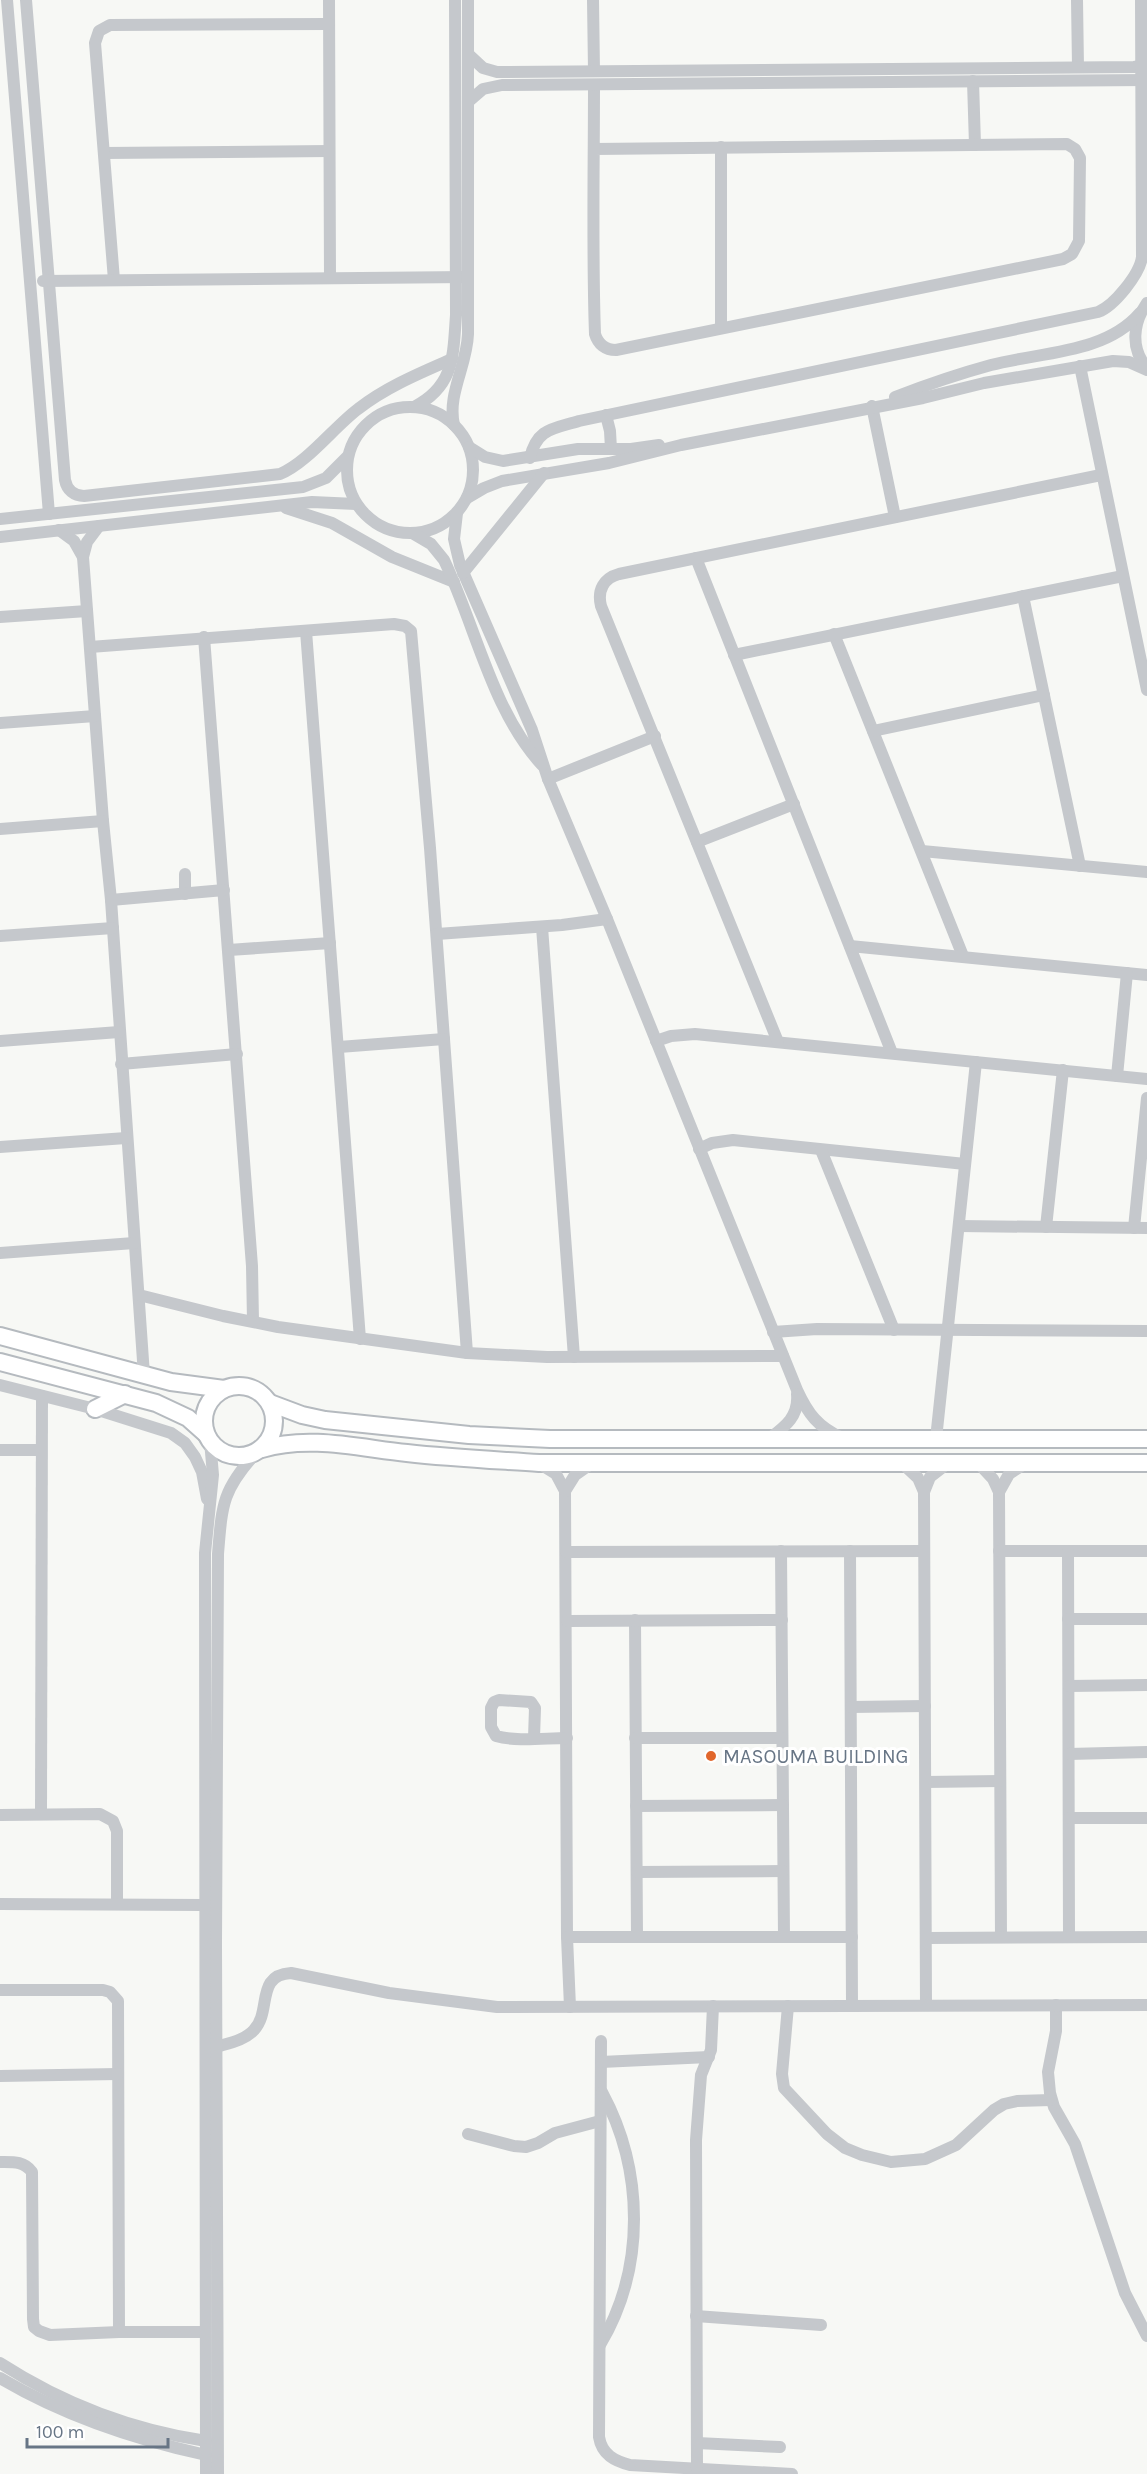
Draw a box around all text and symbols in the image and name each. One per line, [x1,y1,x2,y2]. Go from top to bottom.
place label: MASOUMA BUILDING [723,1745,908,1768]
marker: MASOUMA BUILDING [704,1749,718,1763]
scale bar [27,2411,168,2449]
text: 100 m [36,2421,84,2443]

